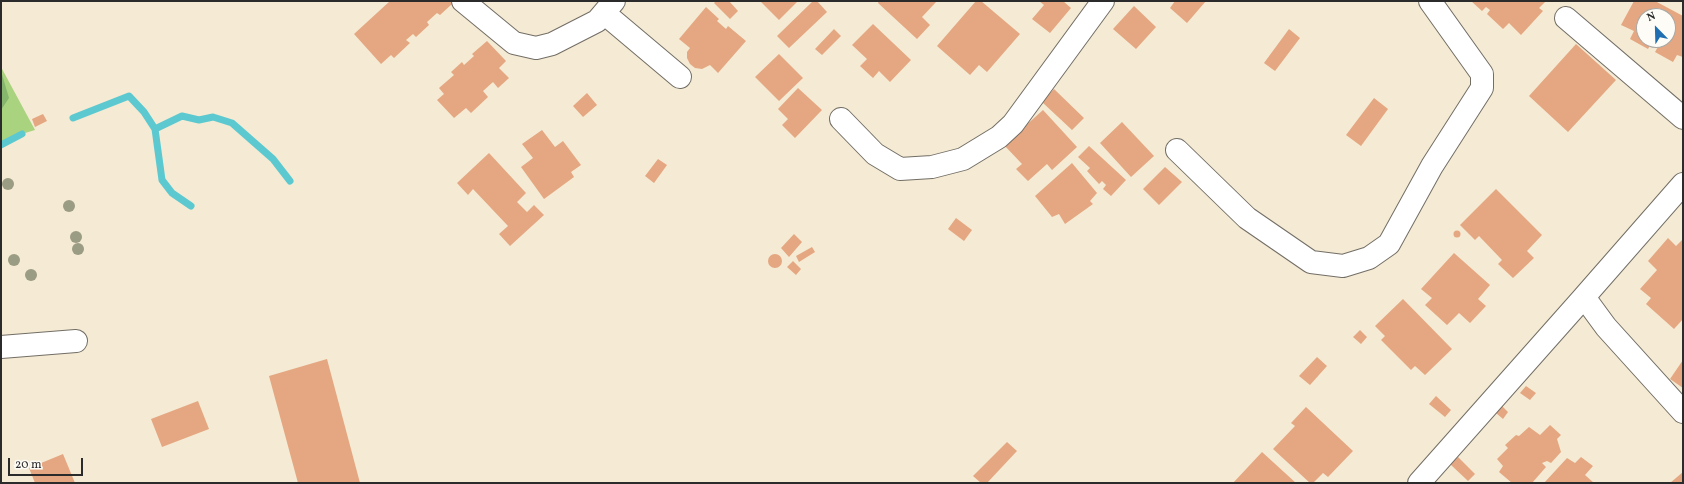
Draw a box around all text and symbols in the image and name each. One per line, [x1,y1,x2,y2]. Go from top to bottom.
north arrow [1636,8,1676,48]
text: N [1645,9,1658,26]
scale bar [10,450,85,476]
text: 20 m [15,457,42,473]

